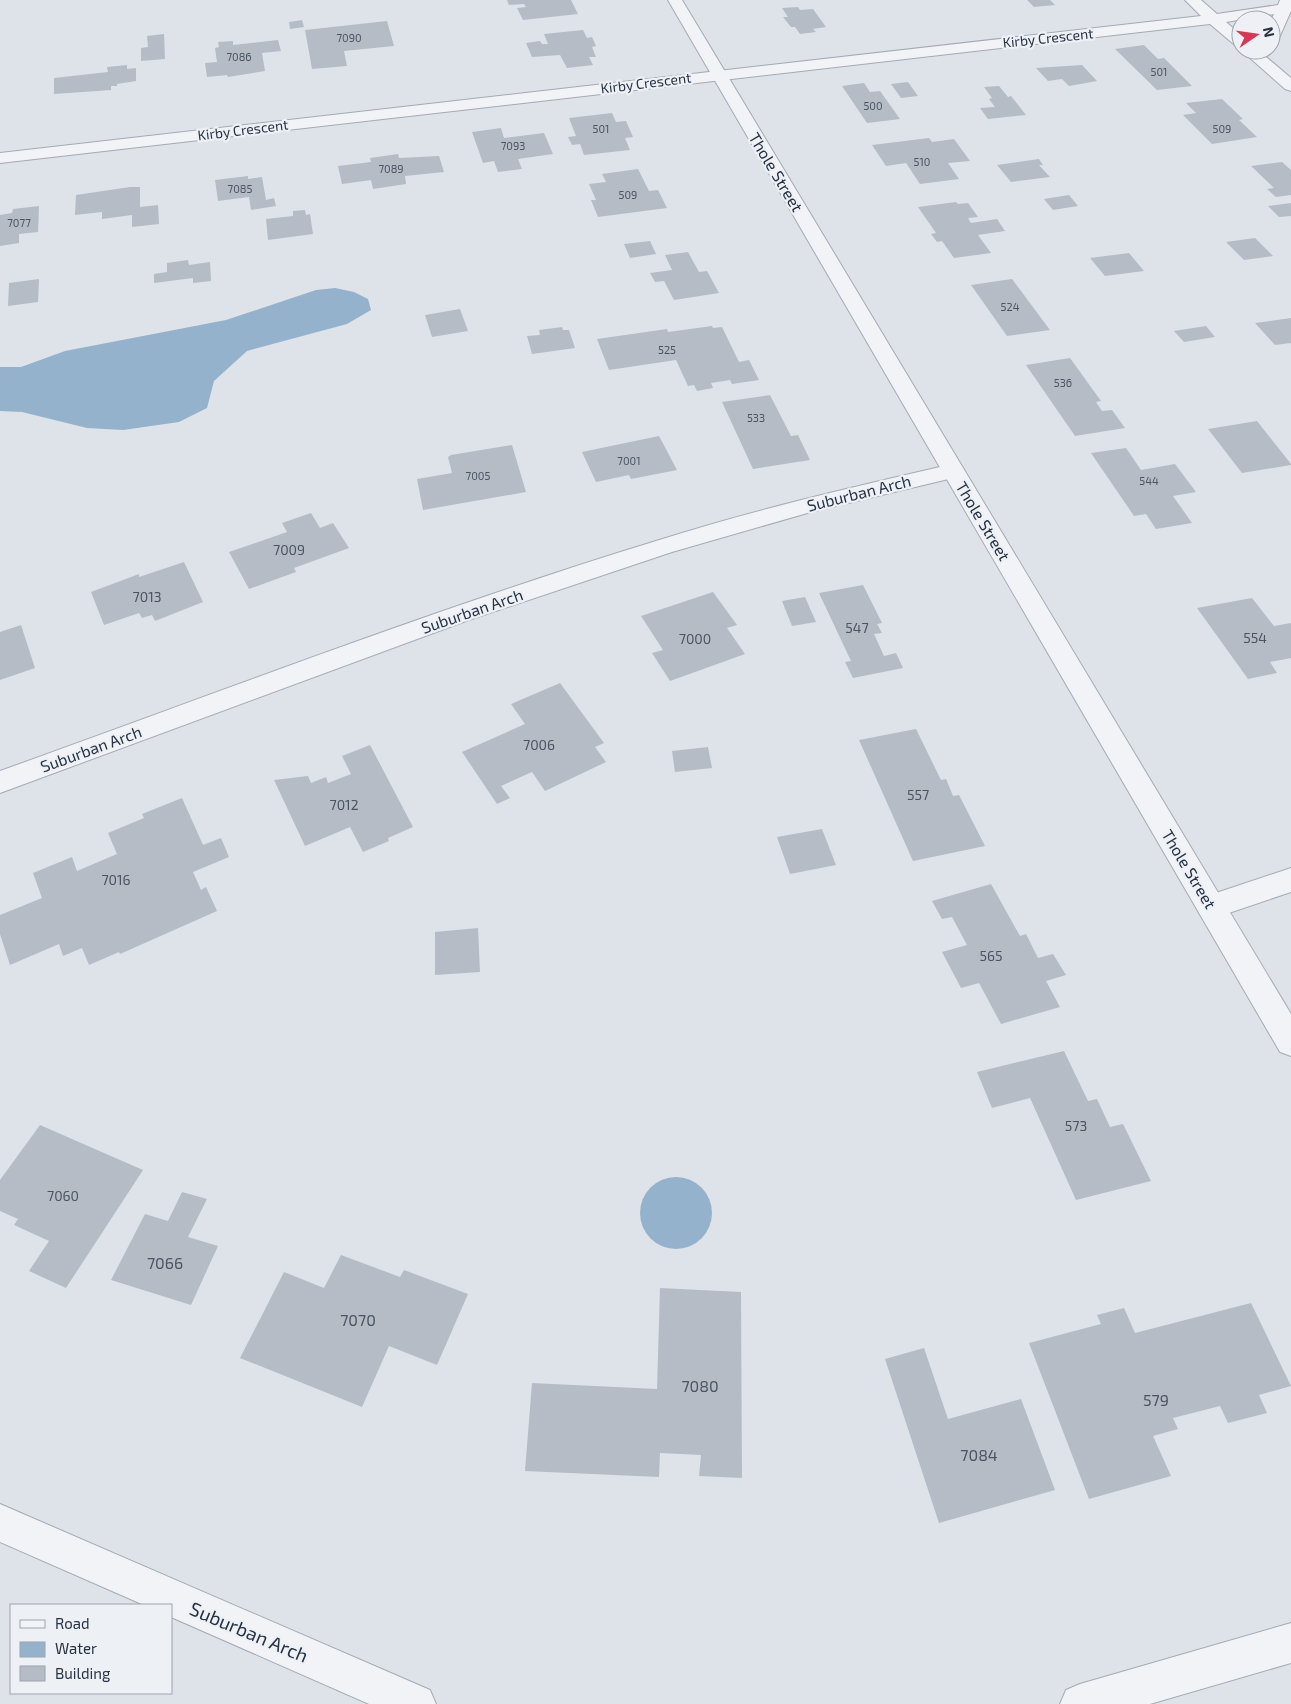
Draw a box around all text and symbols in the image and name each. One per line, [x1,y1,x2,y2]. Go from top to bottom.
north arrow [1231,10,1281,60]
street label: Kirby Crescent [1002,24,1094,51]
text: N [1260,25,1279,39]
house number: 7090 [336,31,362,44]
house number: 7086 [226,50,252,63]
house number: 501 [1151,65,1167,78]
street label: Kirby Crescent [600,69,692,97]
house number: 500 [863,99,883,112]
street label: Kirby Crescent [197,116,289,144]
house number: 501 [593,122,609,135]
house number: 509 [1213,122,1231,135]
street label: Thole Street [745,129,808,215]
house number: 7093 [501,139,525,152]
house number: 510 [914,155,930,168]
house number: 7089 [378,162,404,175]
house number: 7085 [228,182,253,195]
house number: 509 [619,188,637,201]
house number: 7077 [7,216,31,229]
house number: 524 [1001,300,1020,313]
house number: 525 [658,343,676,356]
house number: 536 [1054,376,1072,389]
house number: 533 [747,411,765,424]
house number: 7001 [617,454,641,467]
house number: 7005 [466,469,490,482]
street label: Suburban Arch [805,470,913,515]
house number: 544 [1139,474,1159,487]
street label: Thole Street [952,478,1015,564]
house number: 7009 [273,541,305,558]
street label: Suburban Arch [418,584,525,637]
house number: 7013 [133,588,161,605]
house number: 547 [845,619,869,636]
house number: 554 [1243,629,1267,646]
house number: 7000 [679,630,711,647]
street label: Suburban Arch [38,721,144,776]
house number: 7006 [523,736,555,753]
house number: 557 [907,786,929,803]
house number: 7012 [329,796,359,813]
street label: Thole Street [1158,826,1221,912]
house number: 7016 [101,871,131,888]
house number: 565 [979,947,1003,964]
house number: 573 [1065,1117,1087,1134]
house number: 7060 [47,1187,79,1204]
house number: 7066 [147,1253,183,1272]
house number: 7070 [340,1310,376,1329]
house number: 7080 [681,1376,719,1395]
house number: 579 [1143,1390,1169,1409]
house number: 7084 [960,1445,998,1464]
street label: Suburban Arch [187,1596,312,1667]
legend [10,1604,172,1694]
text: Road [55,1614,90,1632]
text: Water [55,1639,97,1657]
text: Building [55,1664,111,1682]

